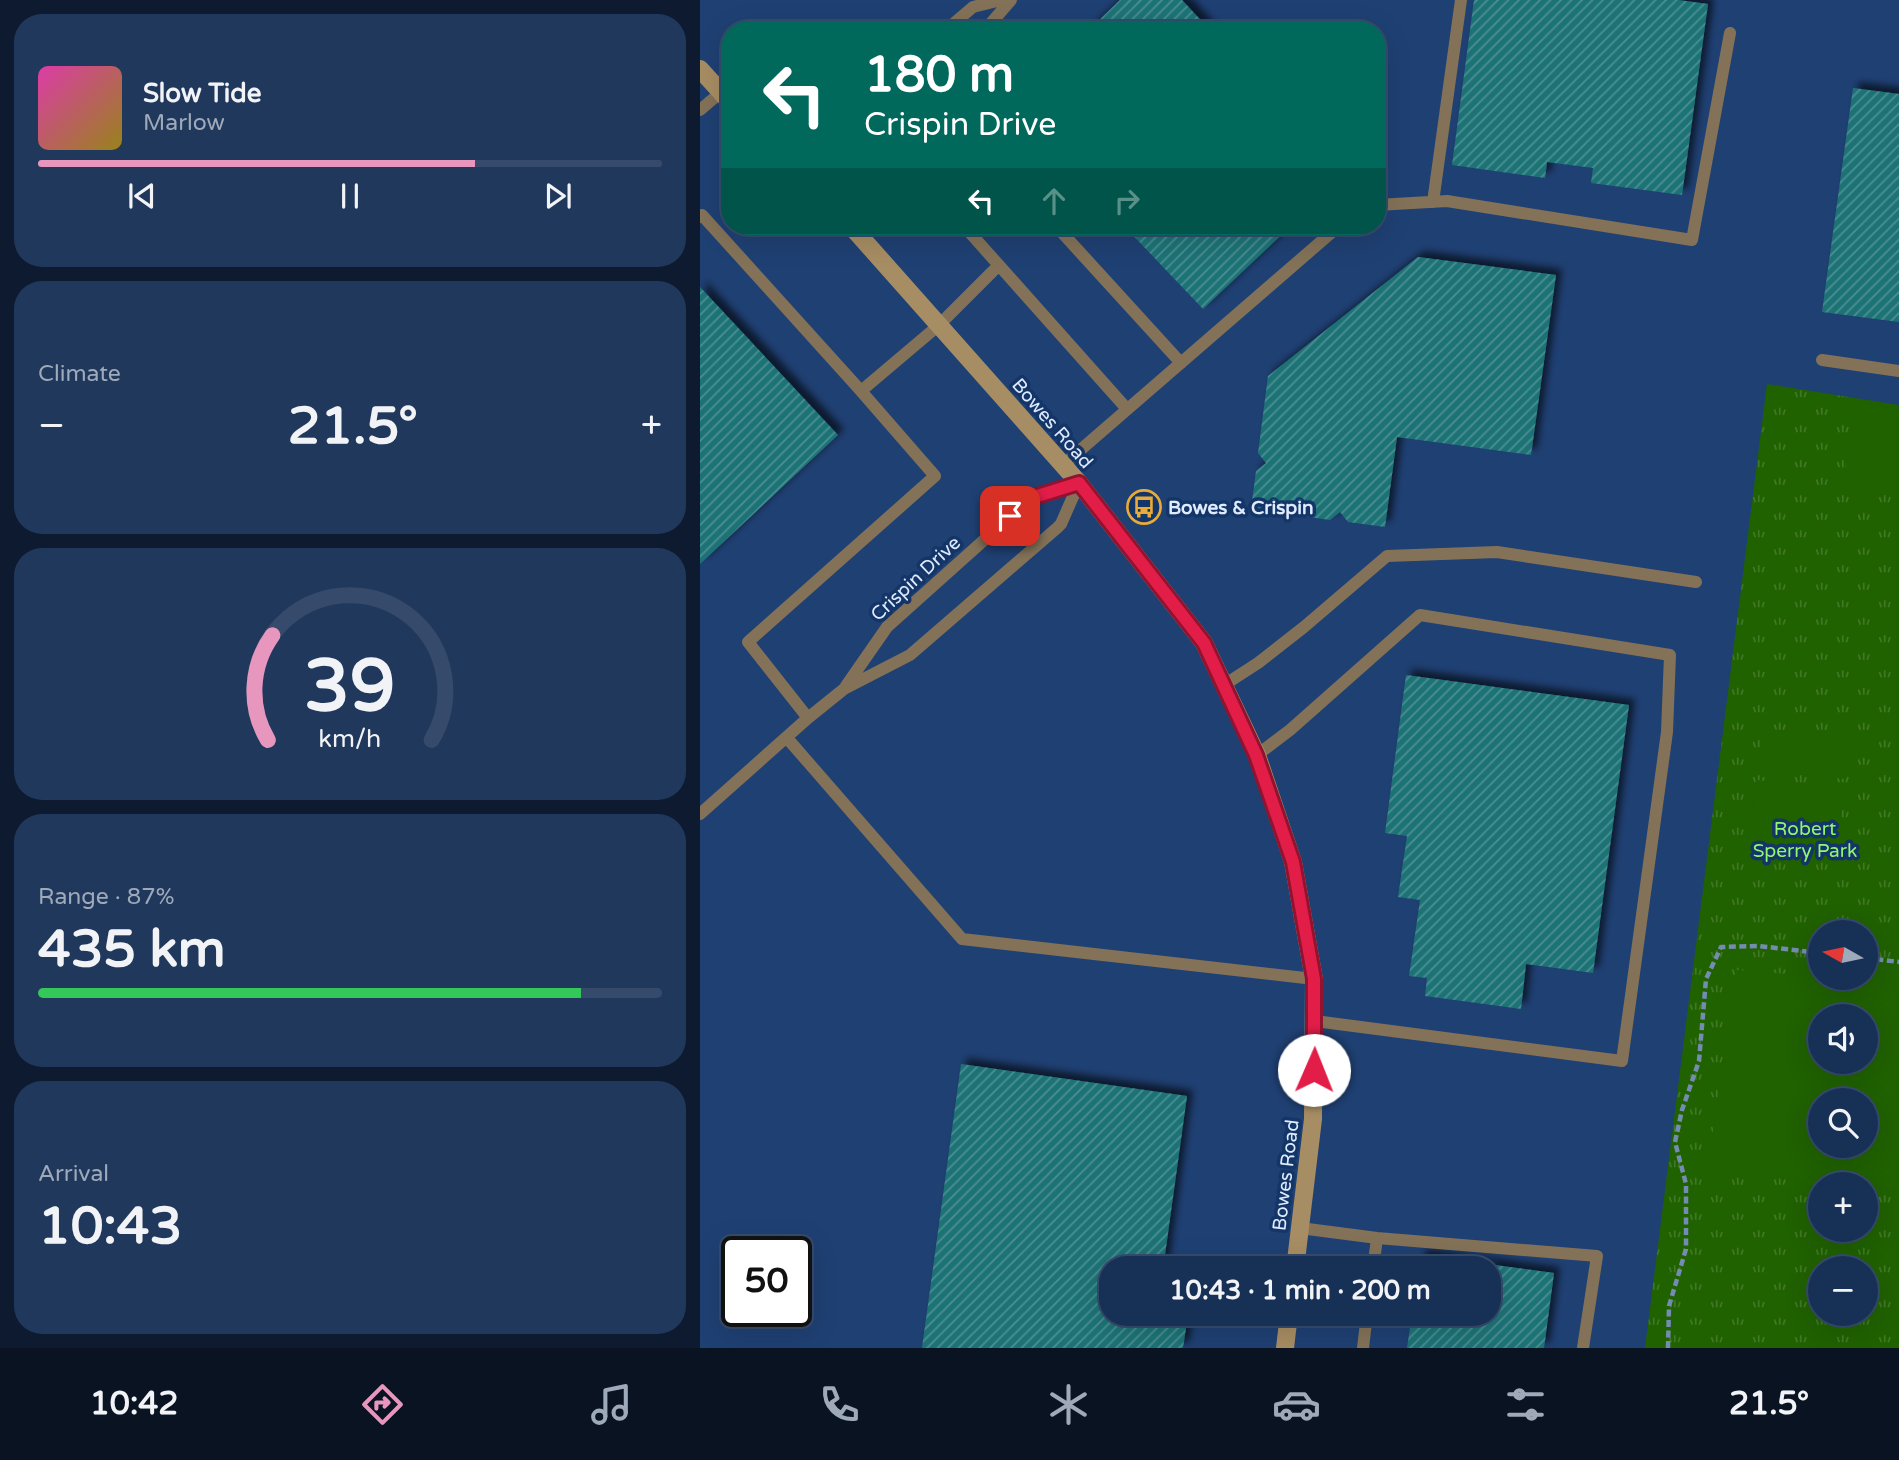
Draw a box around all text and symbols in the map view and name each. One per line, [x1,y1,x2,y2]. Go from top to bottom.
text: 180 m [864,46,1014,105]
icon: left [749,49,840,140]
text: Slow Tide [143,78,261,109]
text: Crispin Drive [864,106,1056,144]
text: Marlow [143,109,225,137]
icon: previous [123,177,161,215]
icon: pause [331,177,369,215]
icon: next [539,177,577,215]
icon: left [962,182,1000,220]
icon: ahead [1035,182,1073,220]
icon: right [1108,182,1146,220]
text: Climate [38,360,121,388]
street label: Bowes Road [1007,374,1097,473]
text: 21.5° [288,395,418,458]
text: − [38,403,65,449]
text: + [641,403,662,449]
pin [980,486,1040,546]
bus stop icon: Bowes & Crispin [1125,488,1163,526]
icon: arrive [991,497,1029,535]
place label: Bowes & Crispin [1168,497,1314,520]
street label: Crispin Drive [866,532,965,626]
text: 39 [304,643,396,731]
text: km/h [319,724,381,754]
park label: Robert Sperry Park [1753,818,1857,862]
text: Range · 87% [38,883,174,911]
text: 435 km [38,918,226,981]
north arrow [1808,920,1878,990]
map controls [1808,920,1878,1326]
button: sound [1808,1004,1878,1074]
position arrow [1277,1033,1351,1107]
button: search [1808,1088,1878,1158]
street label: Bowes Road [1268,1118,1304,1232]
text: Arrival [38,1160,109,1188]
button: + [1808,1172,1878,1242]
text: 10:43 [38,1195,182,1258]
speed limit sign: 50 [721,1236,812,1327]
button: − [1808,1256,1878,1326]
text: 10:43 · 1 min · 200 m [1169,1275,1431,1306]
icon: directions [358,1380,407,1429]
icon: music [587,1380,636,1429]
icon: phone [815,1380,864,1429]
icon: climate [1044,1380,1093,1429]
icon: car [1272,1380,1321,1429]
icon: filters [1501,1380,1550,1429]
text: 10:42 [90,1385,178,1423]
text: 21.5° [1729,1385,1809,1423]

